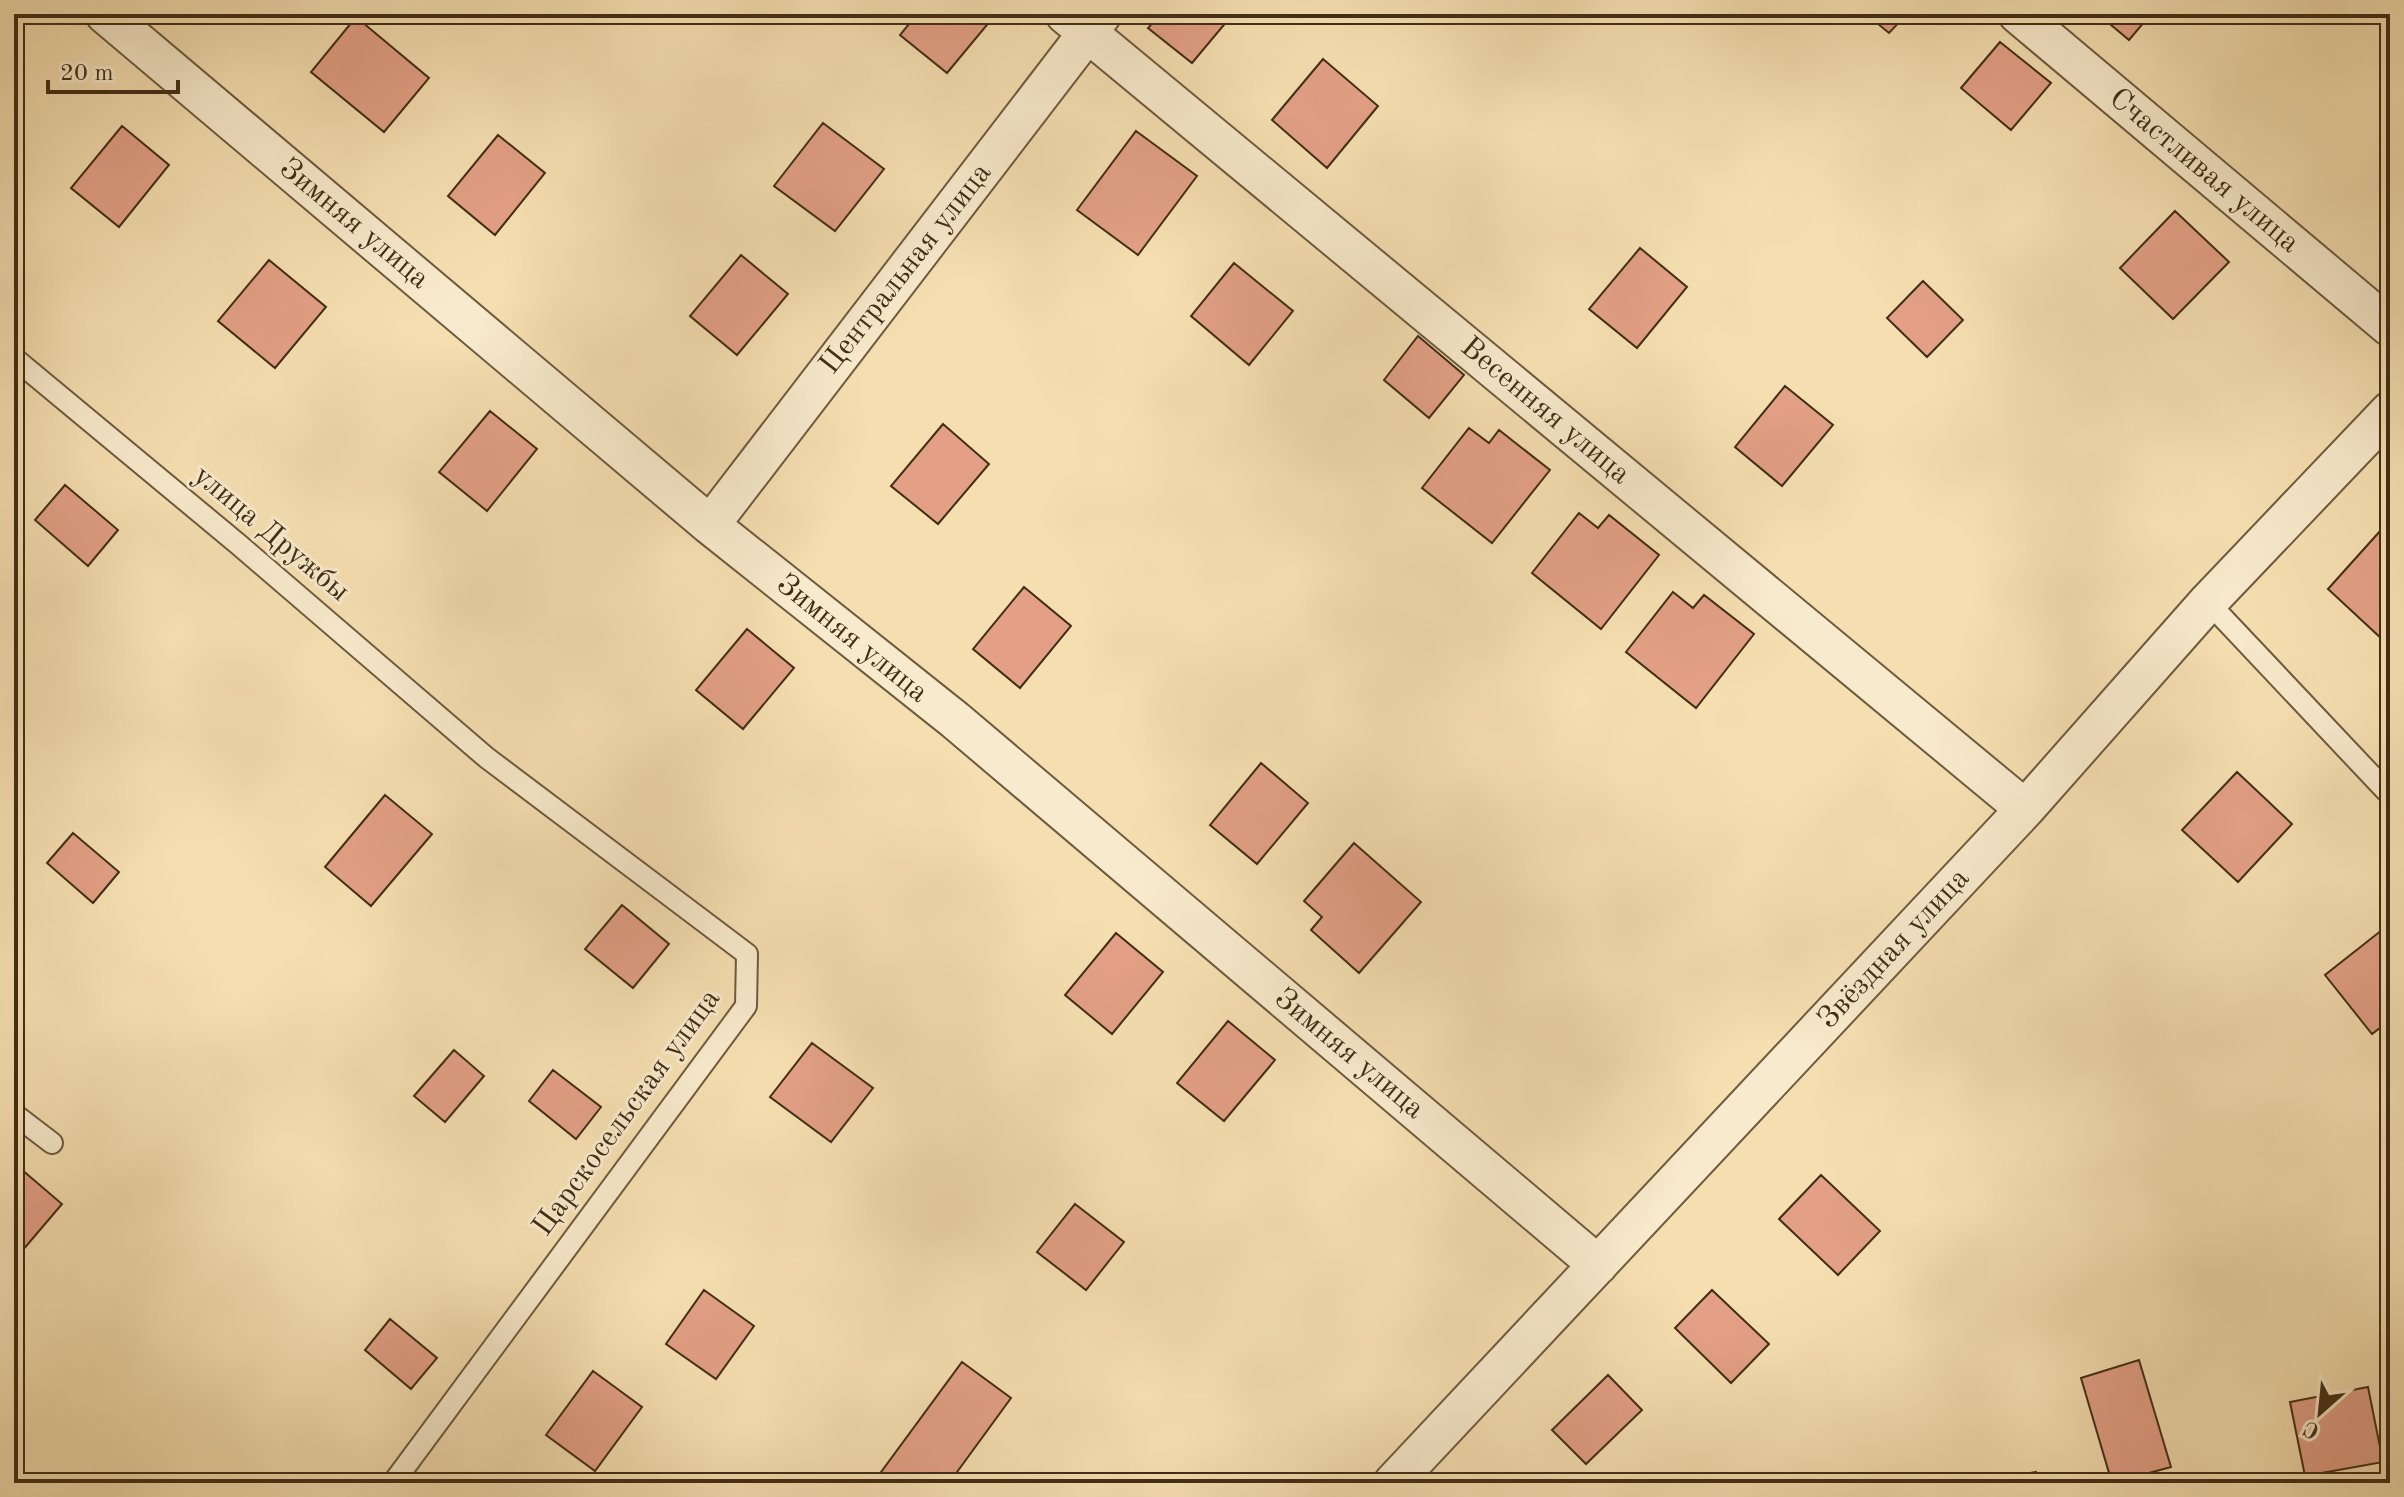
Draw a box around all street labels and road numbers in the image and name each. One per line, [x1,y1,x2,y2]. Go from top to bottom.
street label: Счастливая улица [2103,83,2305,259]
street label: Зимняя улица [274,153,435,295]
street label: Центральная улица [815,158,997,380]
street label: Весенняя улица [1455,332,1635,490]
street label: улица Дружбы [187,460,355,608]
street label: Зимняя улица [771,569,933,709]
street label: Звёздная улица [1813,863,1976,1035]
street label: Зимняя улица [1269,983,1430,1125]
street label: Царскосельская улица [528,984,727,1242]

